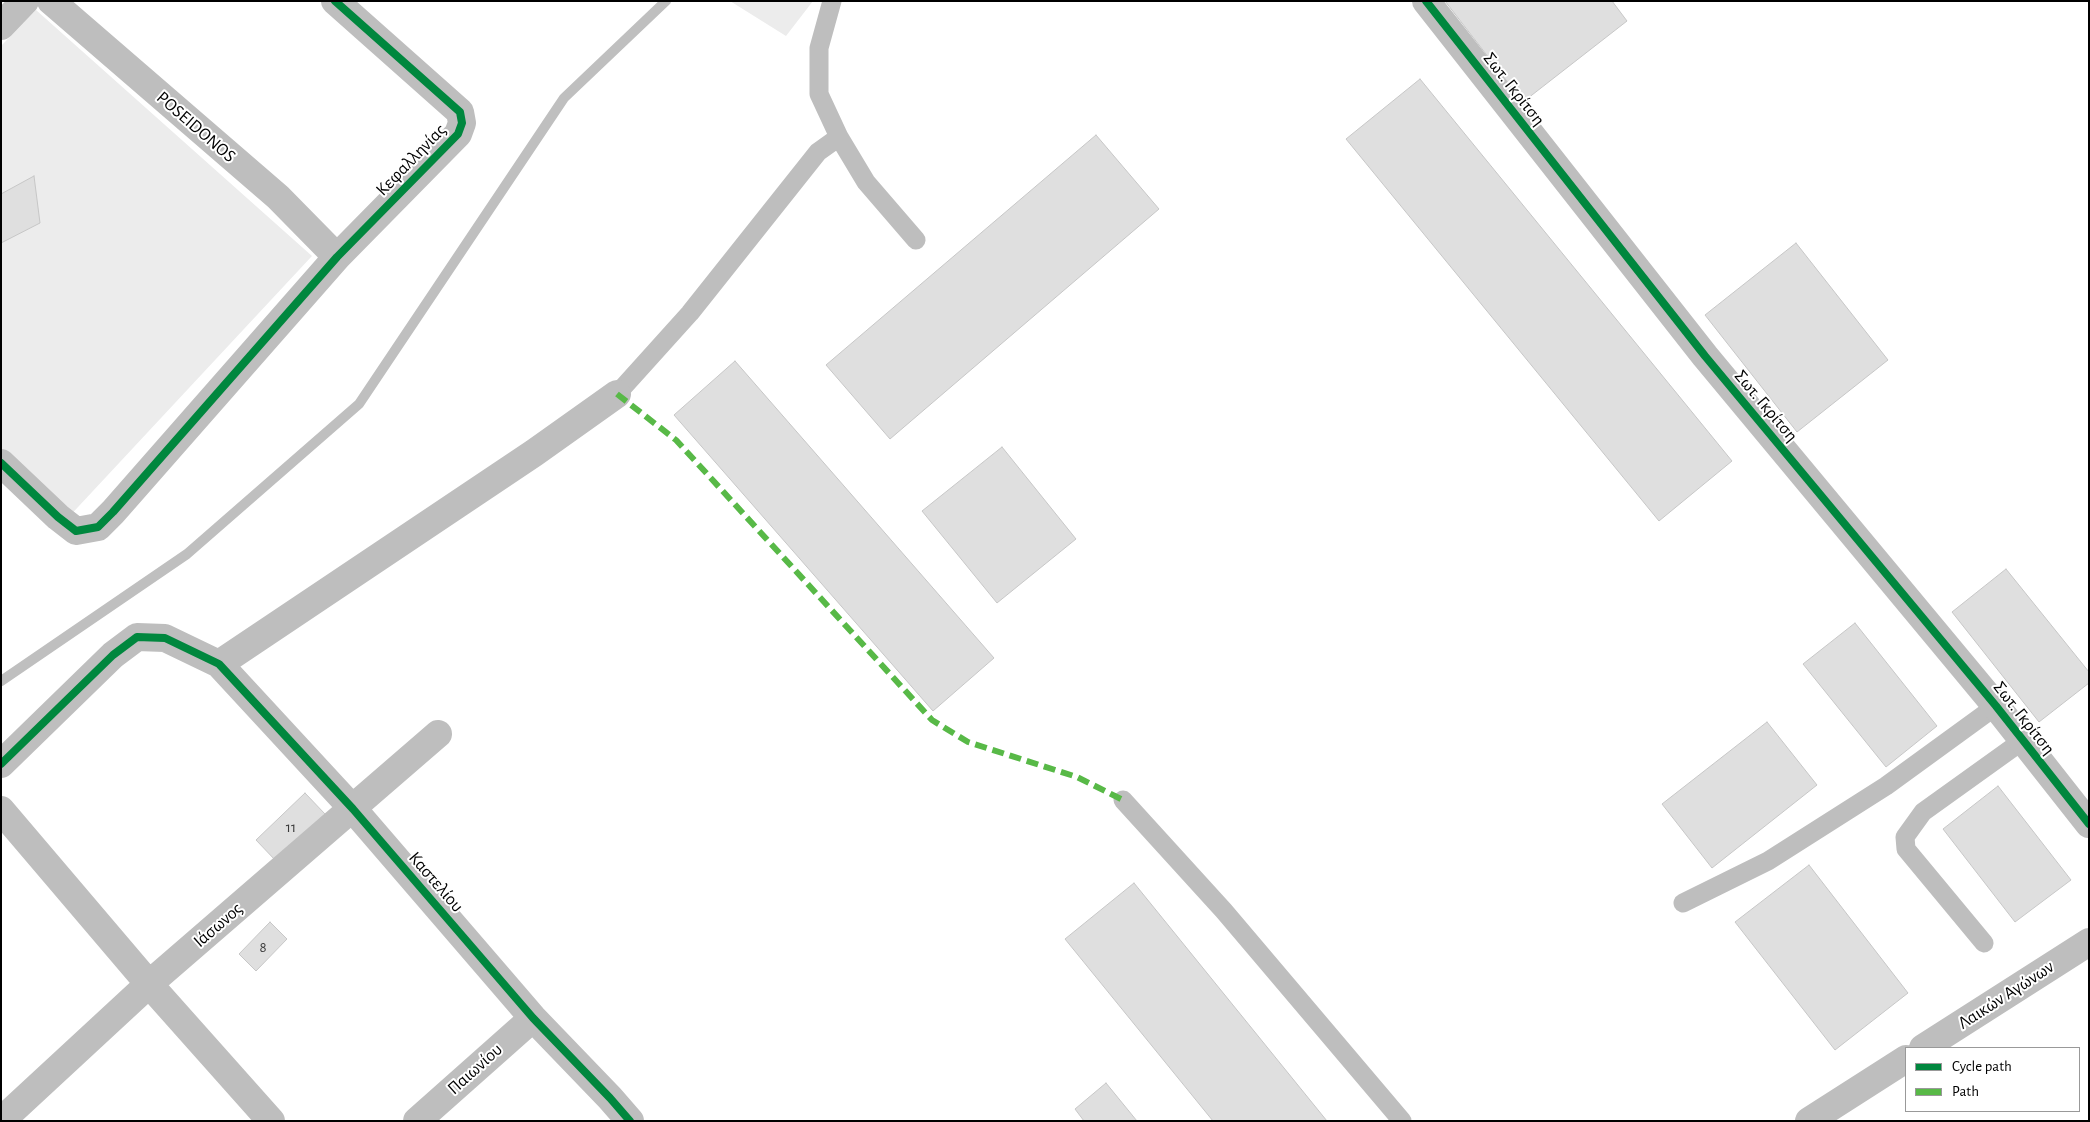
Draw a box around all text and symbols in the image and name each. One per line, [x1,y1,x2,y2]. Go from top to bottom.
street label: Σωτ. Γκρίτση [1479,48,1549,130]
street label: POSEIDONOS [152,87,240,167]
street label: Κεφαλληνίας [371,119,451,201]
street label: Σωτ. Γκρίτση [1730,366,1802,446]
street label: Σωτ. Γκρίτση [1989,677,2059,759]
house number: 11 [286,818,296,836]
street label: Καστελίου [404,847,468,917]
street label: Ιάσωνος [189,898,247,952]
house number: 8 [259,938,267,956]
street label: Λαικών Αγώνων [1954,956,2058,1034]
street label: Παιωνίου [443,1039,507,1099]
legend [1905,1047,2080,1112]
text: Cycle path [1952,1059,2012,1074]
text: Path [1952,1084,1979,1099]

